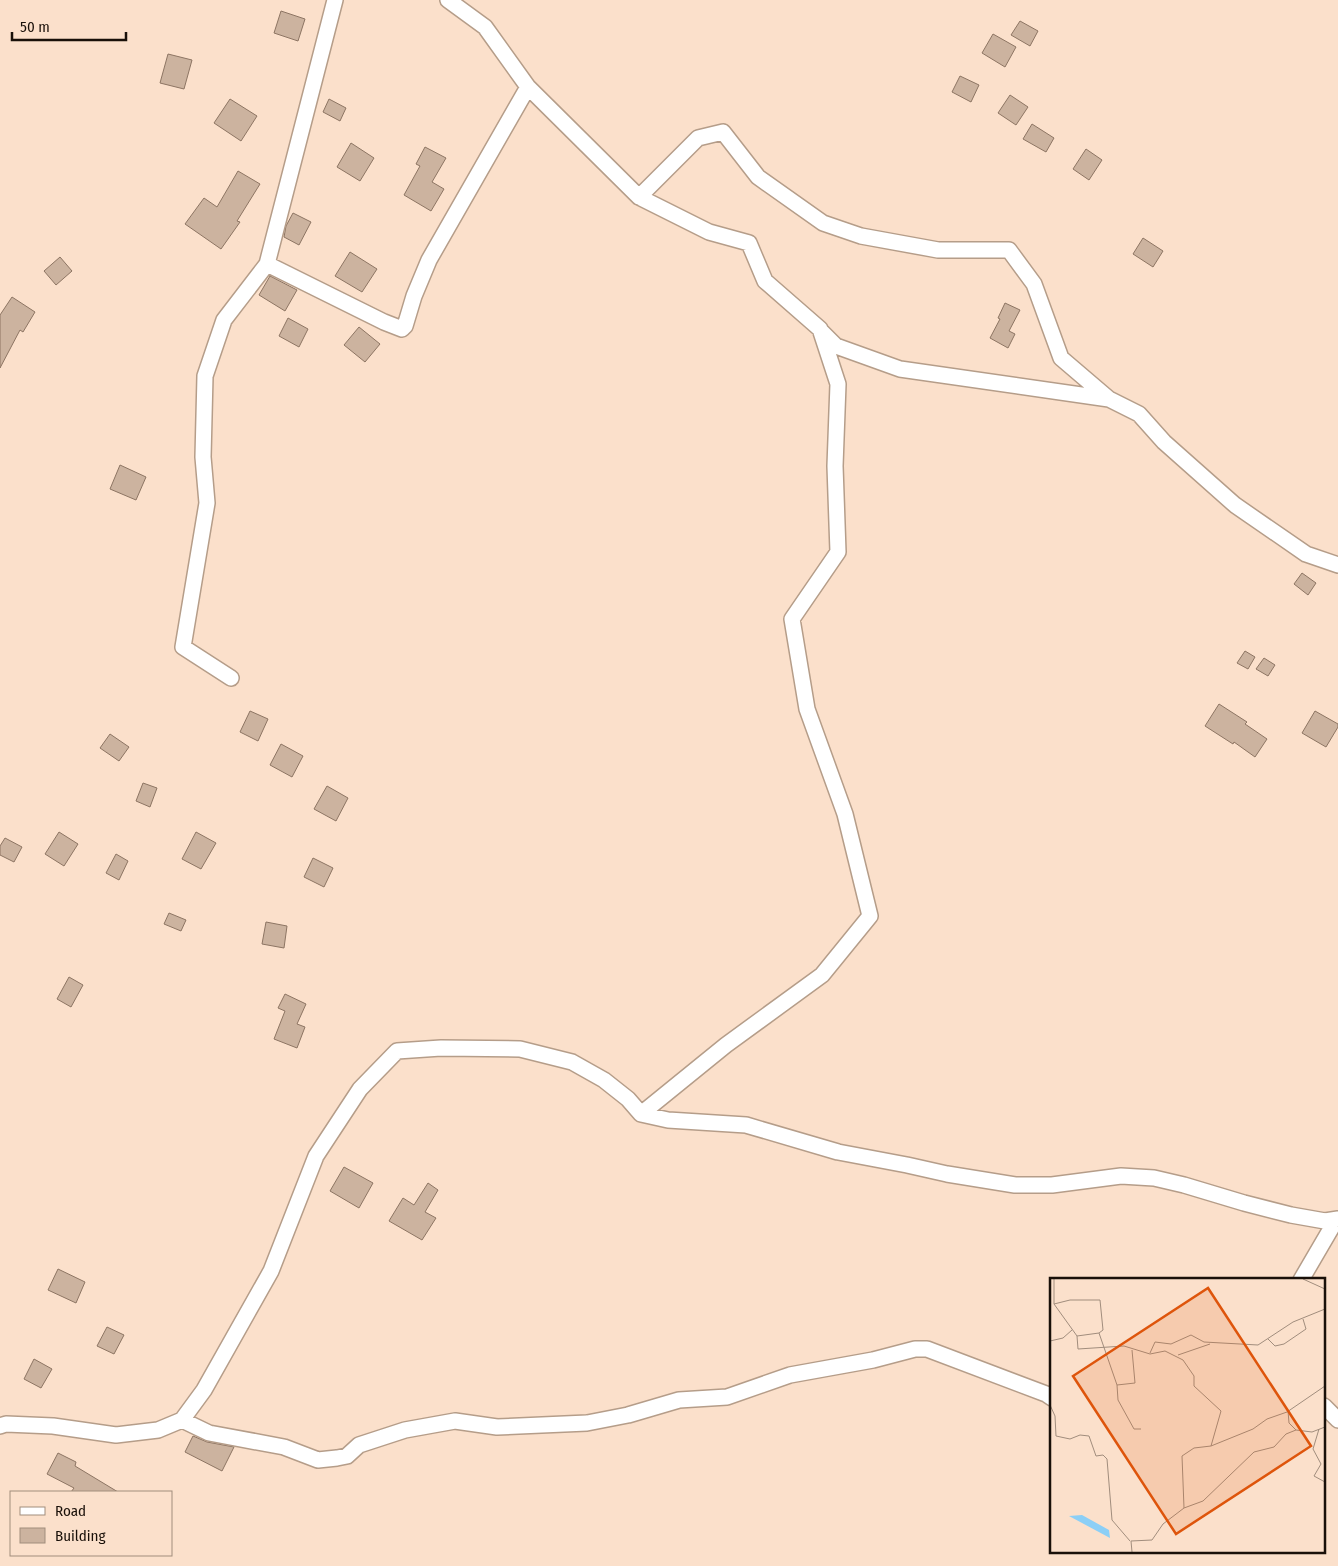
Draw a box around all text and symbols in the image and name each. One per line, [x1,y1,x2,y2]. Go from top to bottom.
scale bar [12,10,126,42]
text: 50 m [20,18,50,36]
inset map [1050,1278,1326,1554]
legend [10,1491,172,1556]
text: Road [55,1502,86,1520]
text: Building [55,1527,106,1545]

